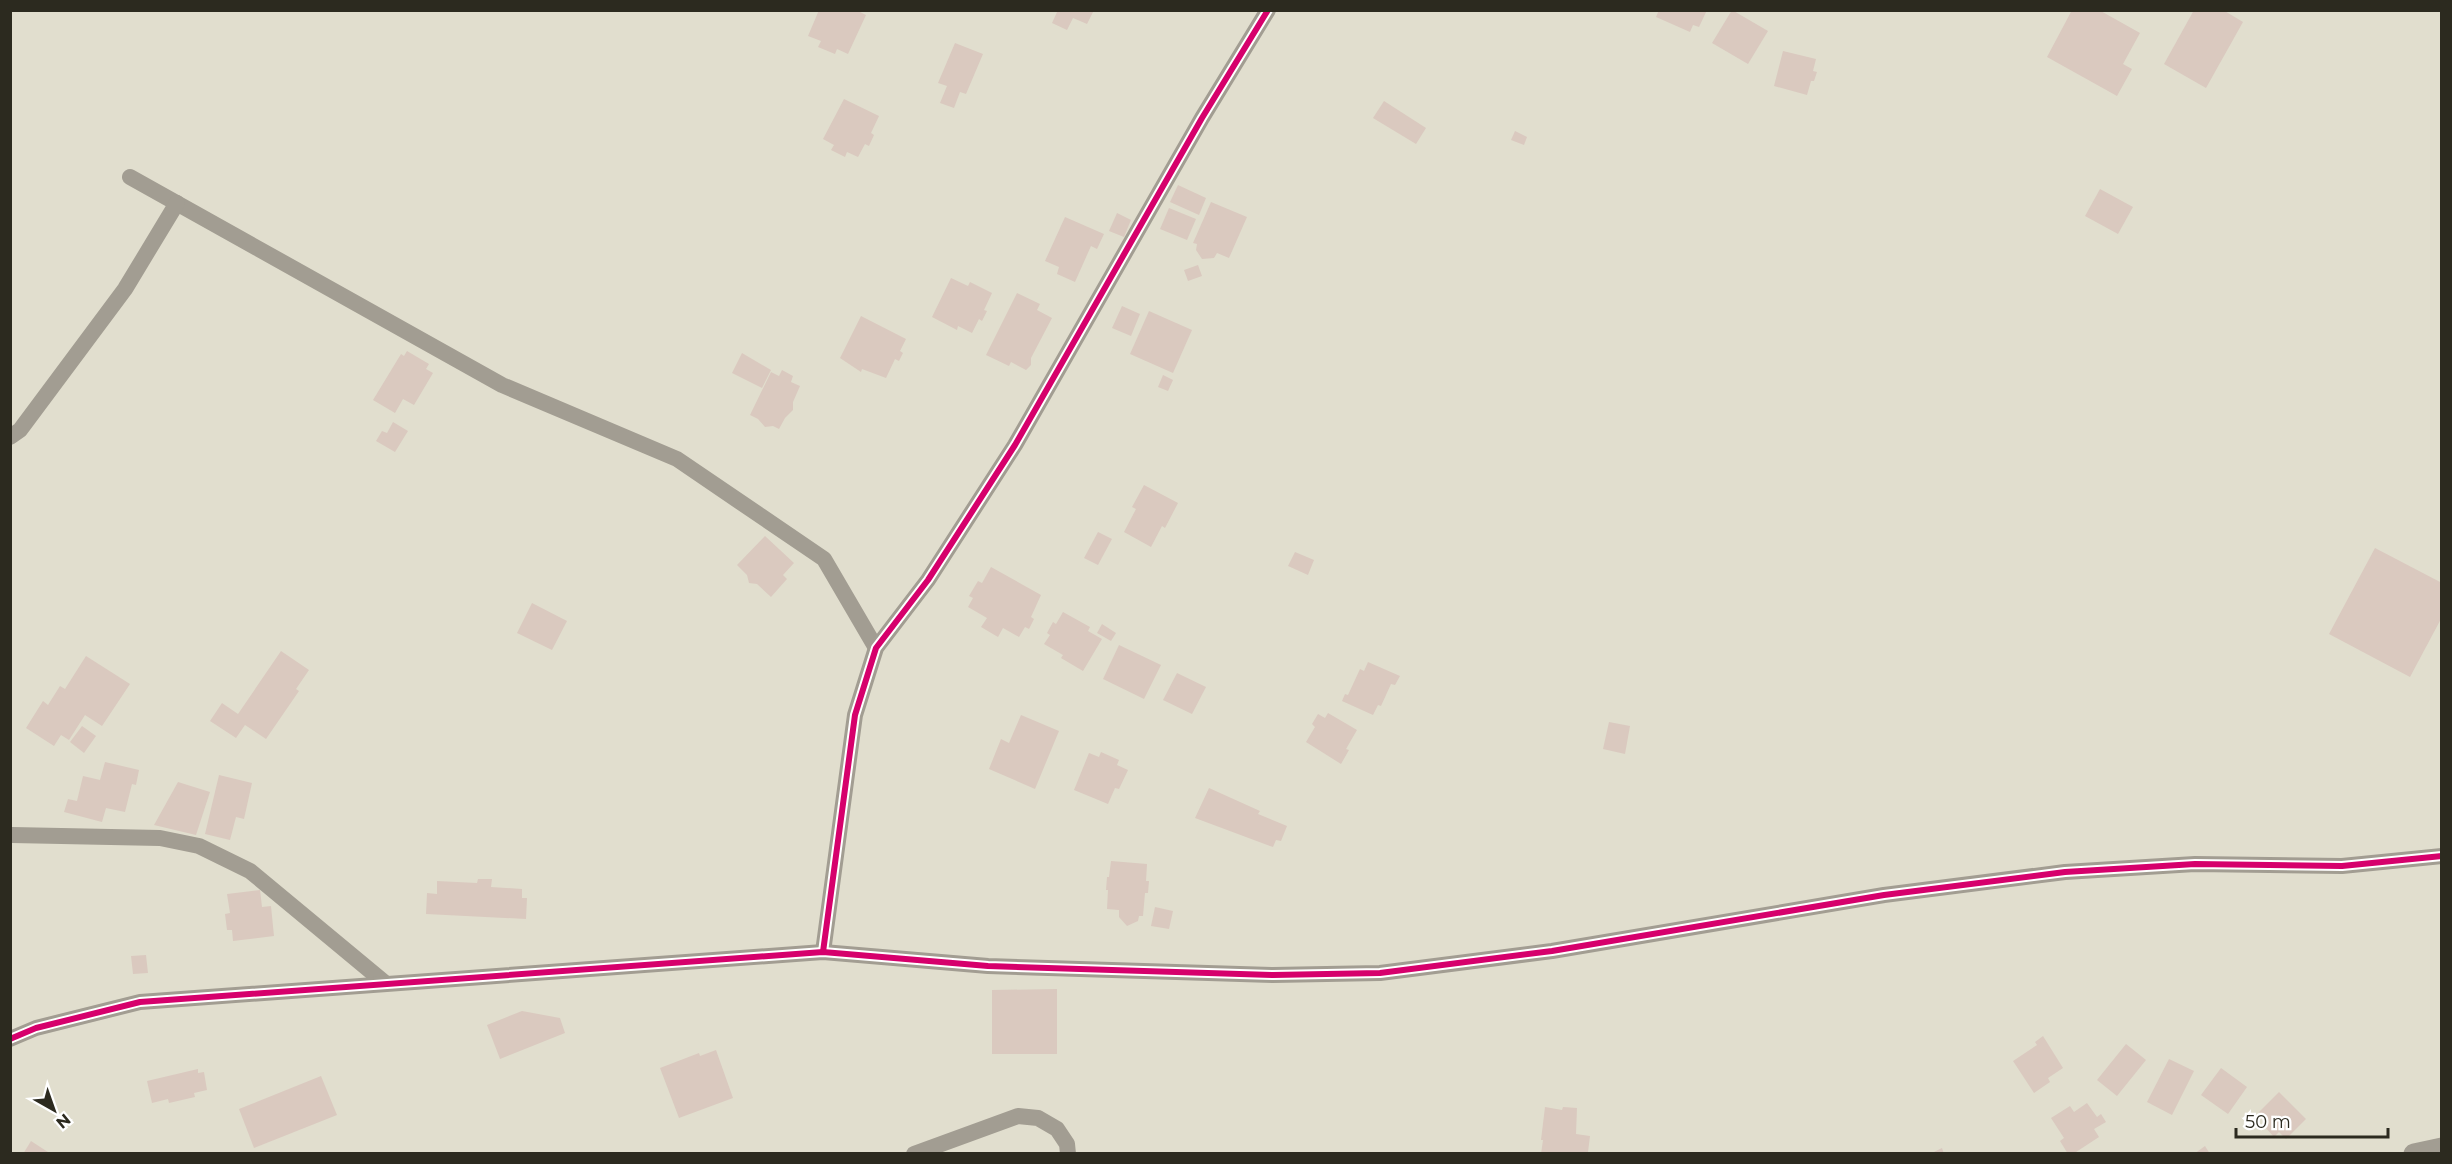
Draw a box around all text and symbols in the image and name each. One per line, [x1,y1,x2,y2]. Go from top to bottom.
north arrow [24,1080,84,1140]
scale bar [2236,1101,2388,1139]
text: N [52,1110,74,1133]
text: 50 m [2245,1111,2291,1133]

